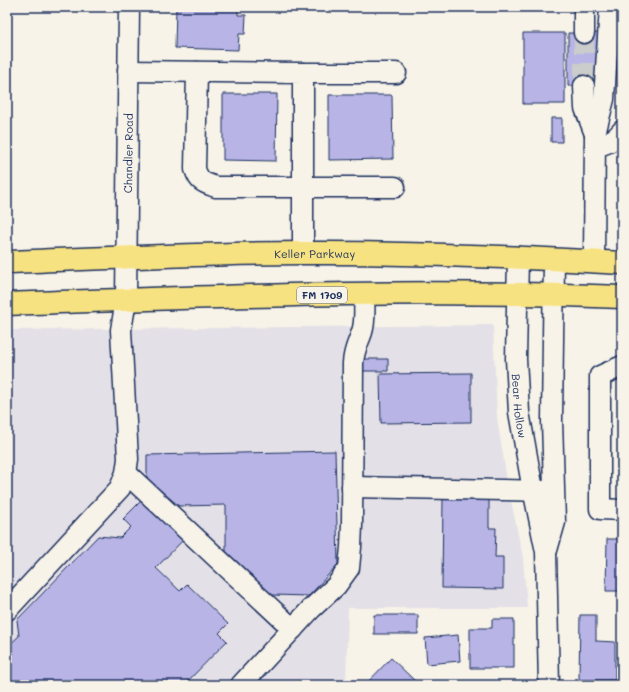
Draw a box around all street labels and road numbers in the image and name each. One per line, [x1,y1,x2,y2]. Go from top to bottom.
street label: Chandler Road [120,113,135,193]
street label: Keller Parkway [274,245,356,261]
road number: FM 1709 [297,287,347,303]
street label: Bear Hollow [509,373,531,439]

